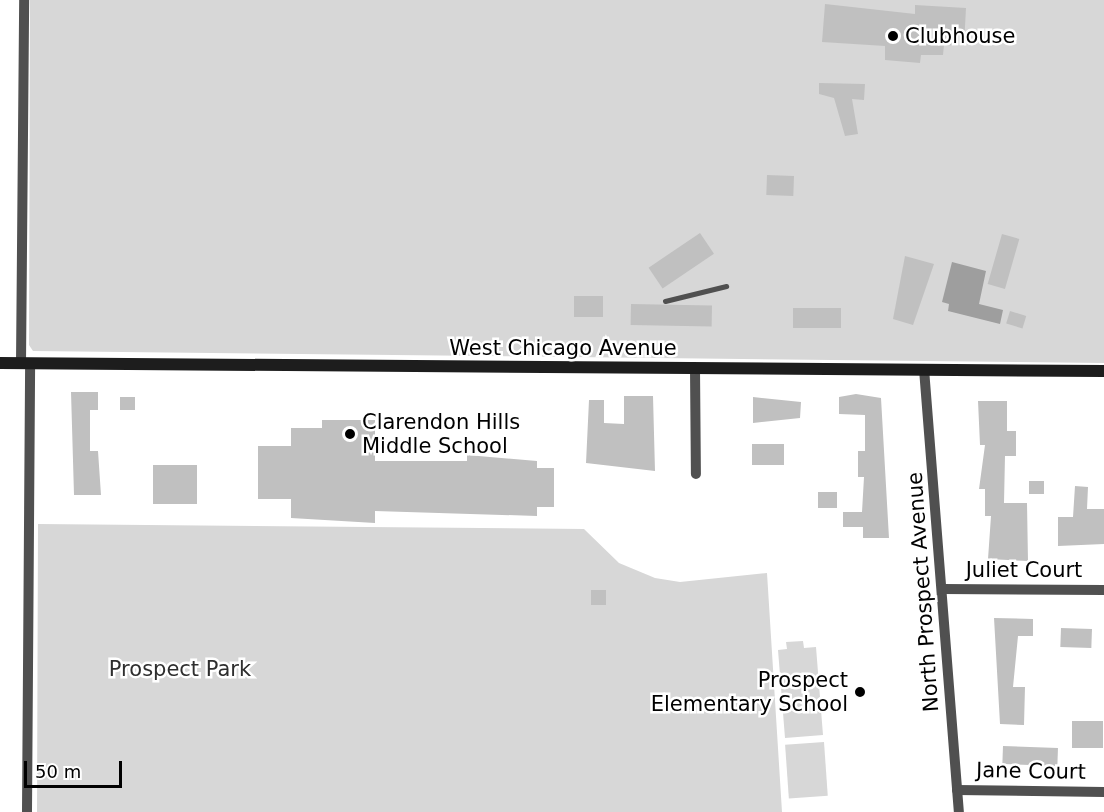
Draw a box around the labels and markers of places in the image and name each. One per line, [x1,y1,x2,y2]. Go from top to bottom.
place label: Clubhouse [905,23,1015,49]
marker: Clubhouse [886,29,900,43]
place label: Clarendon Hills Middle School [362,409,520,459]
marker: Clarendon Hills Middle School [343,427,357,441]
place label: Prospect Elementary School [651,667,848,717]
marker: Prospect Elementary School [853,685,867,699]

